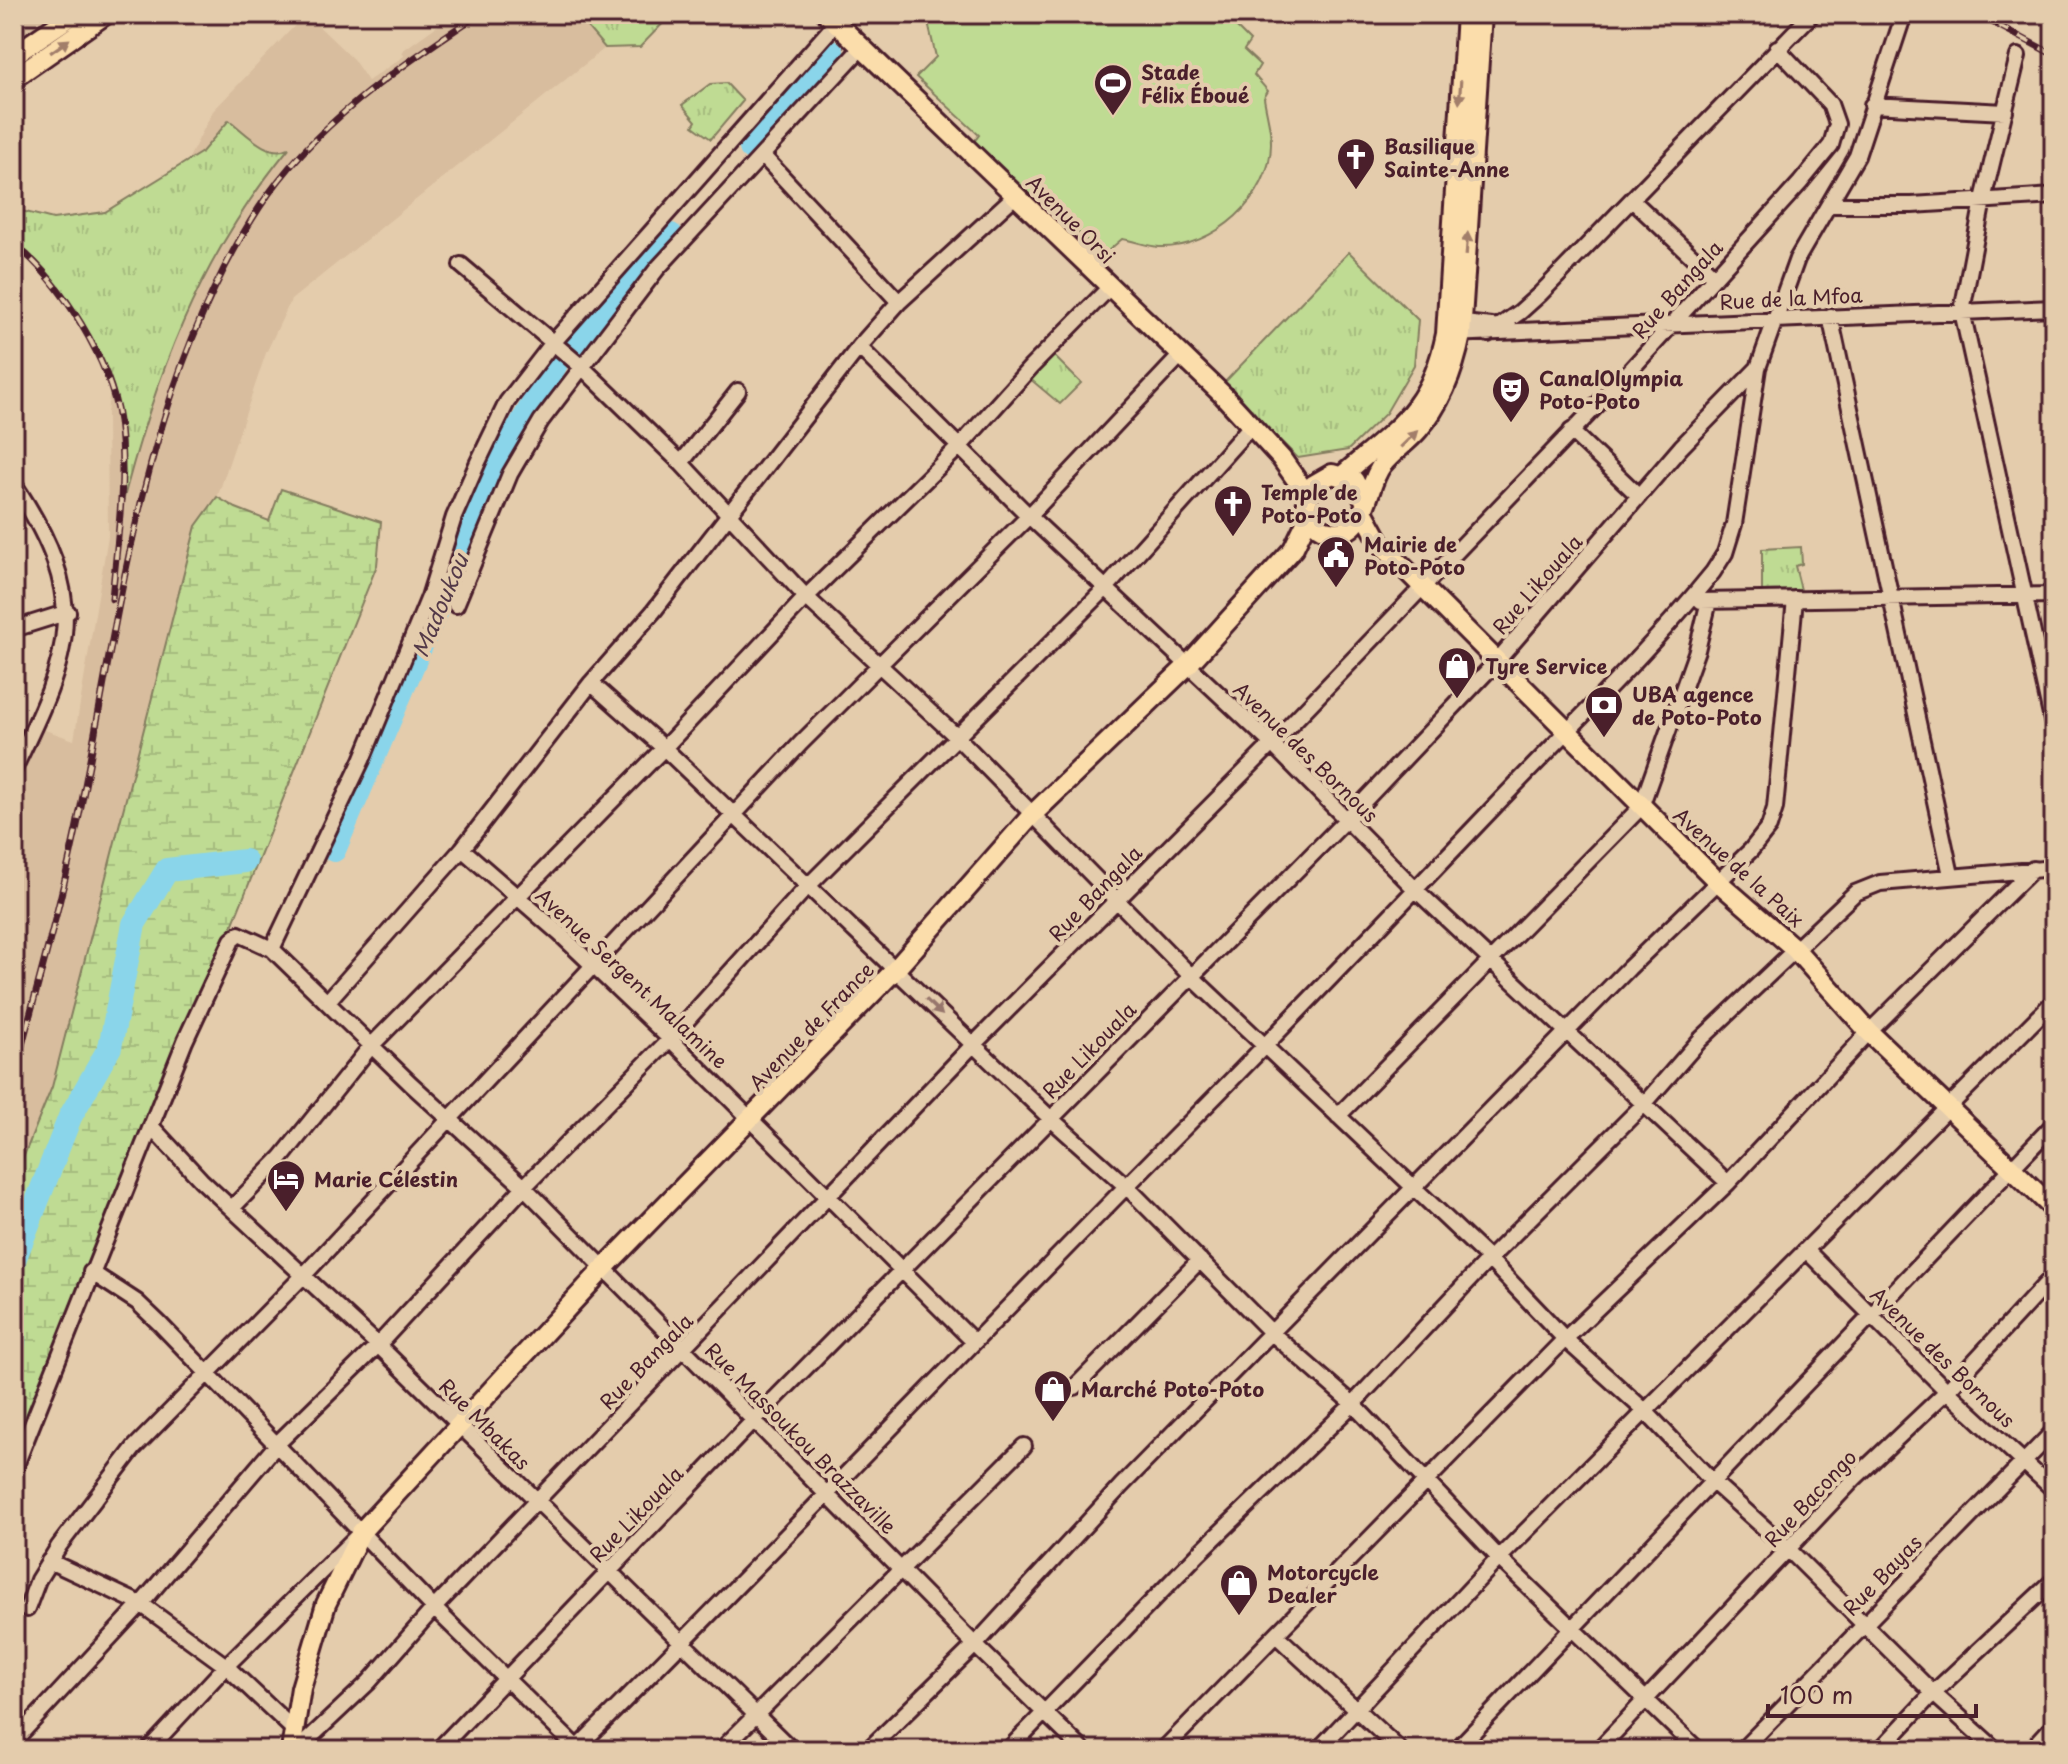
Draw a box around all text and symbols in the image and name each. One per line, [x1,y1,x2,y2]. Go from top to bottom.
one-way arrow [50,39,71,54]
place label: Stade Félix Éboué [1141,57,1249,110]
sports icon: Stade Félix Éboué [1092,62,1134,117]
one-way arrow [1454,80,1467,105]
place label: Basilique Sainte-Anne [1384,131,1510,184]
church icon: Basilique Sainte-Anne [1335,136,1377,191]
street label: Avenue Orsi [1020,168,1122,270]
one-way arrow [1461,231,1474,256]
street label: Rue Bangala [1625,233,1730,345]
street label: Rue de la Mfoa [1719,279,1864,317]
place label: CanalOlympia Poto-Poto [1539,363,1683,416]
theatre icon: CanalOlympia Poto-Poto [1490,369,1532,424]
one-way arrow [1399,430,1418,448]
place label: Temple de Poto-Poto [1261,477,1362,530]
church icon: Temple de Poto-Poto [1212,483,1254,538]
street label: Rue Likouala [1485,527,1589,641]
place label: Mairie de Poto-Poto [1364,529,1465,582]
public building icon: Mairie de Poto-Poto [1315,534,1357,589]
water label: Madoukou [402,546,476,662]
shop icon: Tyre Service [1436,645,1478,700]
place label: Tyre Service [1485,651,1608,681]
street label: Avenue des Bornous [1227,675,1385,829]
place label: UBA agence de Poto-Poto [1632,679,1762,732]
bank icon: UBA agence de Poto-Poto [1583,684,1625,739]
street label: Avenue de la Paix [1667,800,1811,934]
street label: Rue Bangala [1041,838,1149,948]
street label: Avenue Sergent Malamine [529,881,735,1075]
street label: Avenue de France [742,955,880,1097]
street label: Rue Likouala [1035,995,1143,1105]
one-way arrow [924,998,943,1016]
hotel icon: Marie Célestin [265,1158,307,1213]
place label: Marie Célestin [314,1164,458,1194]
street label: Avenue des Bornous [1864,1280,2022,1434]
street label: Rue Bangala [592,1306,700,1416]
street label: Rue Massoukou Brazzaville [699,1336,904,1541]
shop icon: Marché Poto-Poto [1032,1368,1074,1423]
street label: Rue Mbakas [433,1372,537,1476]
place label: Marché Poto-Poto [1081,1374,1264,1404]
street label: Rue Bacongo [1757,1443,1863,1553]
street label: Rue Likouala [582,1459,690,1569]
street label: Rue Bayas [1836,1528,1928,1622]
place label: Motorcycle Dealer [1267,1557,1379,1610]
shop icon: Motorcycle Dealer [1218,1562,1260,1617]
scale bar [1768,1668,1976,1718]
text: 100 m [1780,1676,1853,1712]

